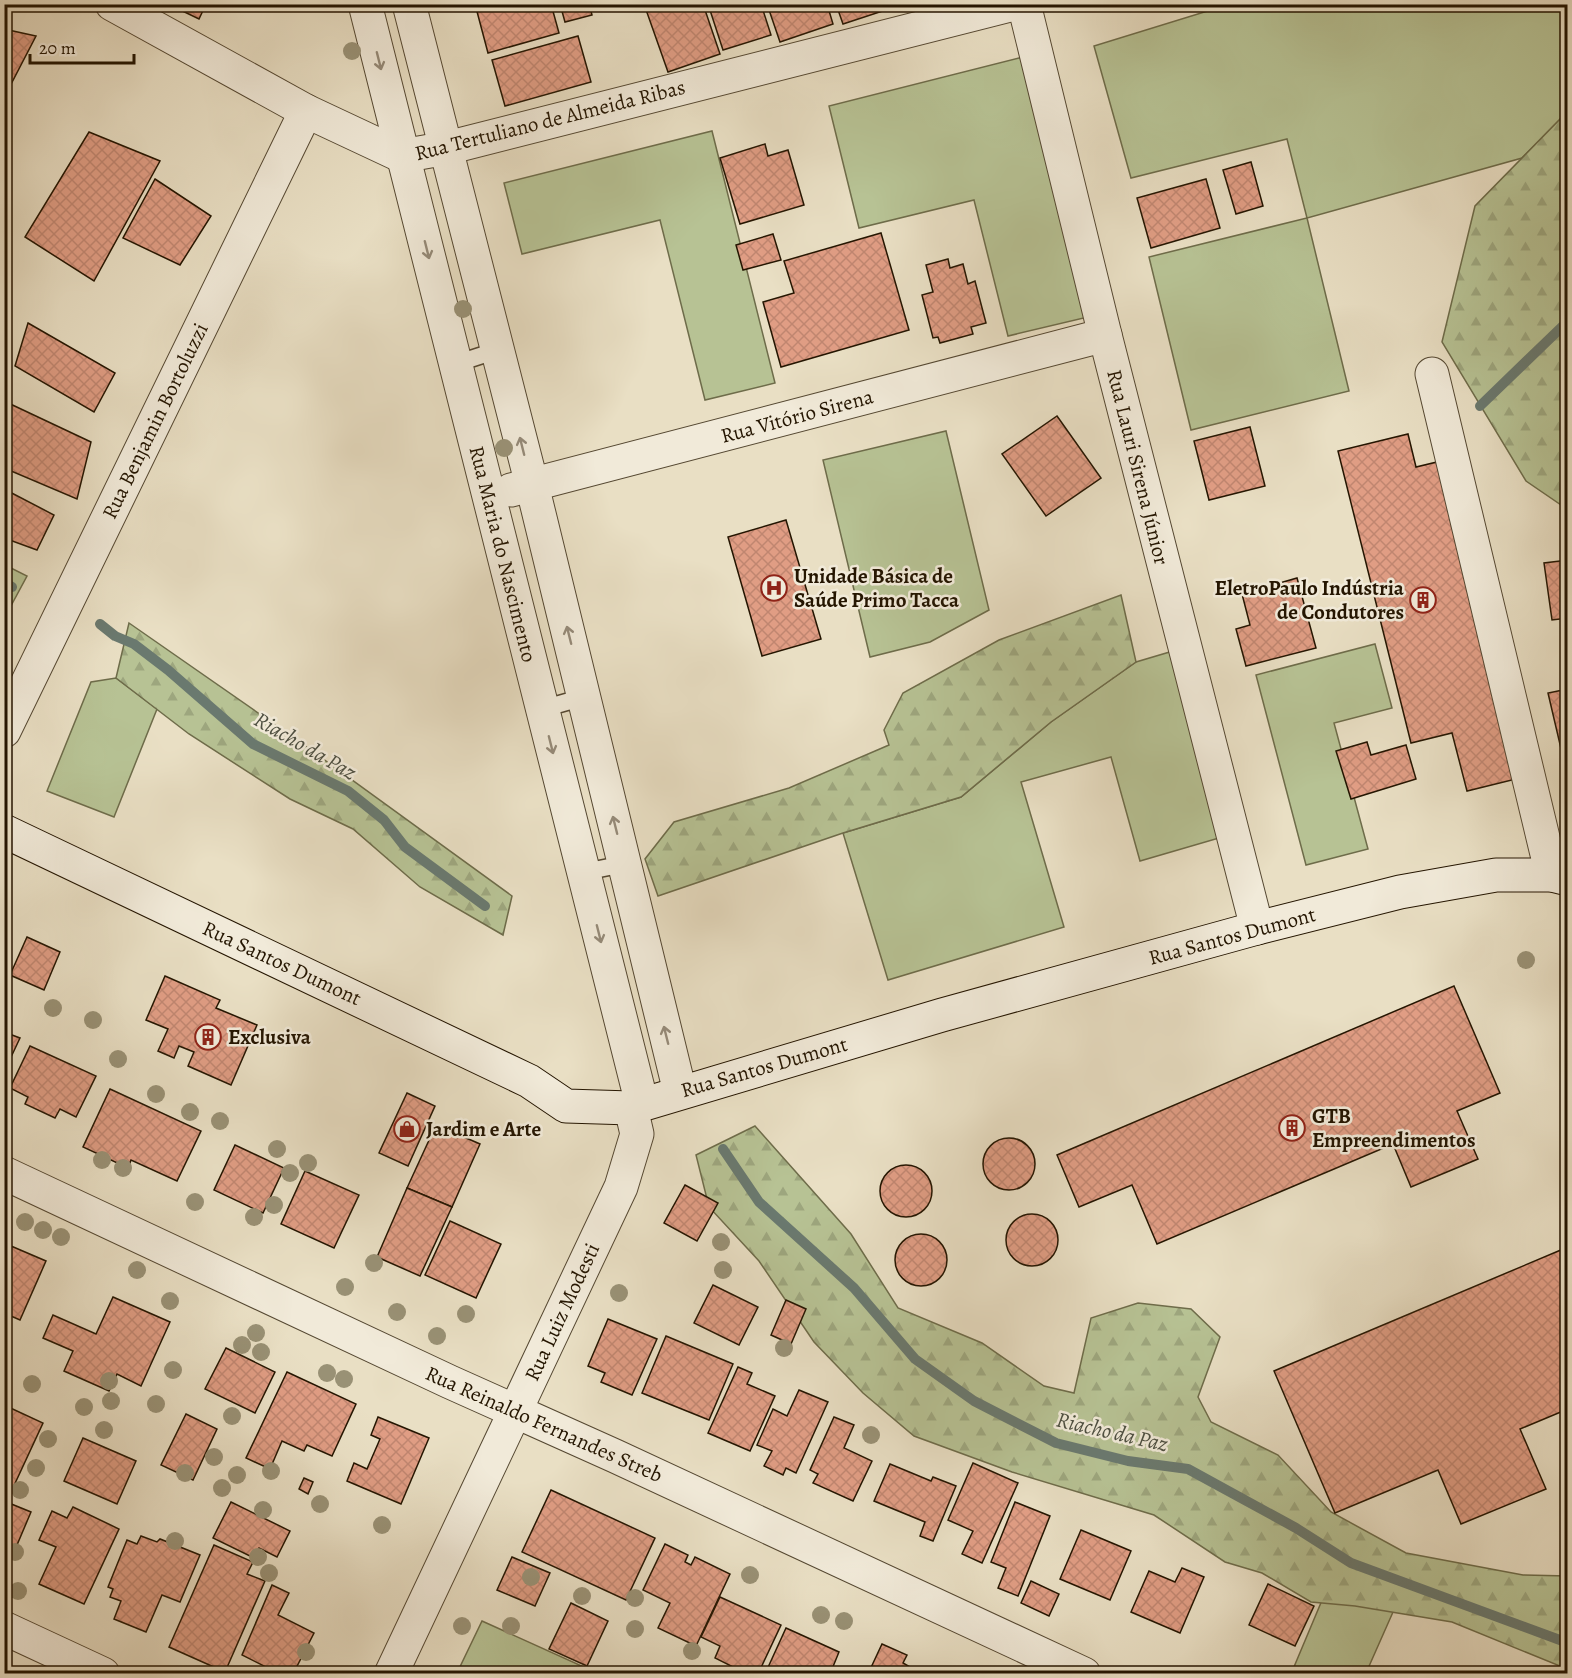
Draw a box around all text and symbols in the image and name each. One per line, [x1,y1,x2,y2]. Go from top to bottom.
scale bar [30,27,134,65]
text: 20 m [39,36,76,60]
one-way arrow [373,51,385,70]
street label: Rua Tertuliano de Almeida Ribas [412,73,688,167]
one-way arrow [421,241,433,260]
street label: Rua Benjamin Bortoluzzi [95,318,215,524]
street label: Rua Lauri Sirena Júnior [1100,366,1176,568]
street label: Rua Vitório Sirena [718,382,877,450]
one-way arrow [516,437,527,456]
street label: Rua Maria do Nascimento [463,443,543,665]
place label: Unidade Básica de Saúde Primo Tacca [794,562,960,614]
hospital icon: Unidade Básica de Saúde Primo Tacca [759,573,789,603]
place label: EletroPaulo Indústria de Condutores [1215,574,1405,626]
building icon: EletroPaulo Indústria de Condutores [1408,585,1438,615]
one-way arrow [562,626,574,645]
water label: Riacho da Paz [248,705,362,787]
one-way arrow [546,735,558,754]
one-way arrow [608,816,620,835]
street label: Rua Santos Dumont [1145,900,1319,972]
street label: Rua Santos Dumont [198,914,366,1012]
one-way arrow [594,924,606,943]
building icon: Exclusiva [193,1022,223,1052]
place label: Exclusiva [228,1023,312,1051]
one-way arrow [659,1026,671,1045]
street label: Rua Santos Dumont [677,1030,851,1104]
place label: GTB Empreendimentos [1312,1102,1475,1154]
building icon: GTB Empreendimentos [1277,1113,1307,1143]
shop icon: Jardim e Arte [392,1114,422,1144]
place label: Jardim e Arte [426,1115,541,1143]
street label: Rua Luiz Modesti [518,1238,606,1385]
street label: Rua Reinaldo Fernandes Streb [421,1359,667,1489]
water label: Riacho da Paz [1053,1405,1171,1459]

